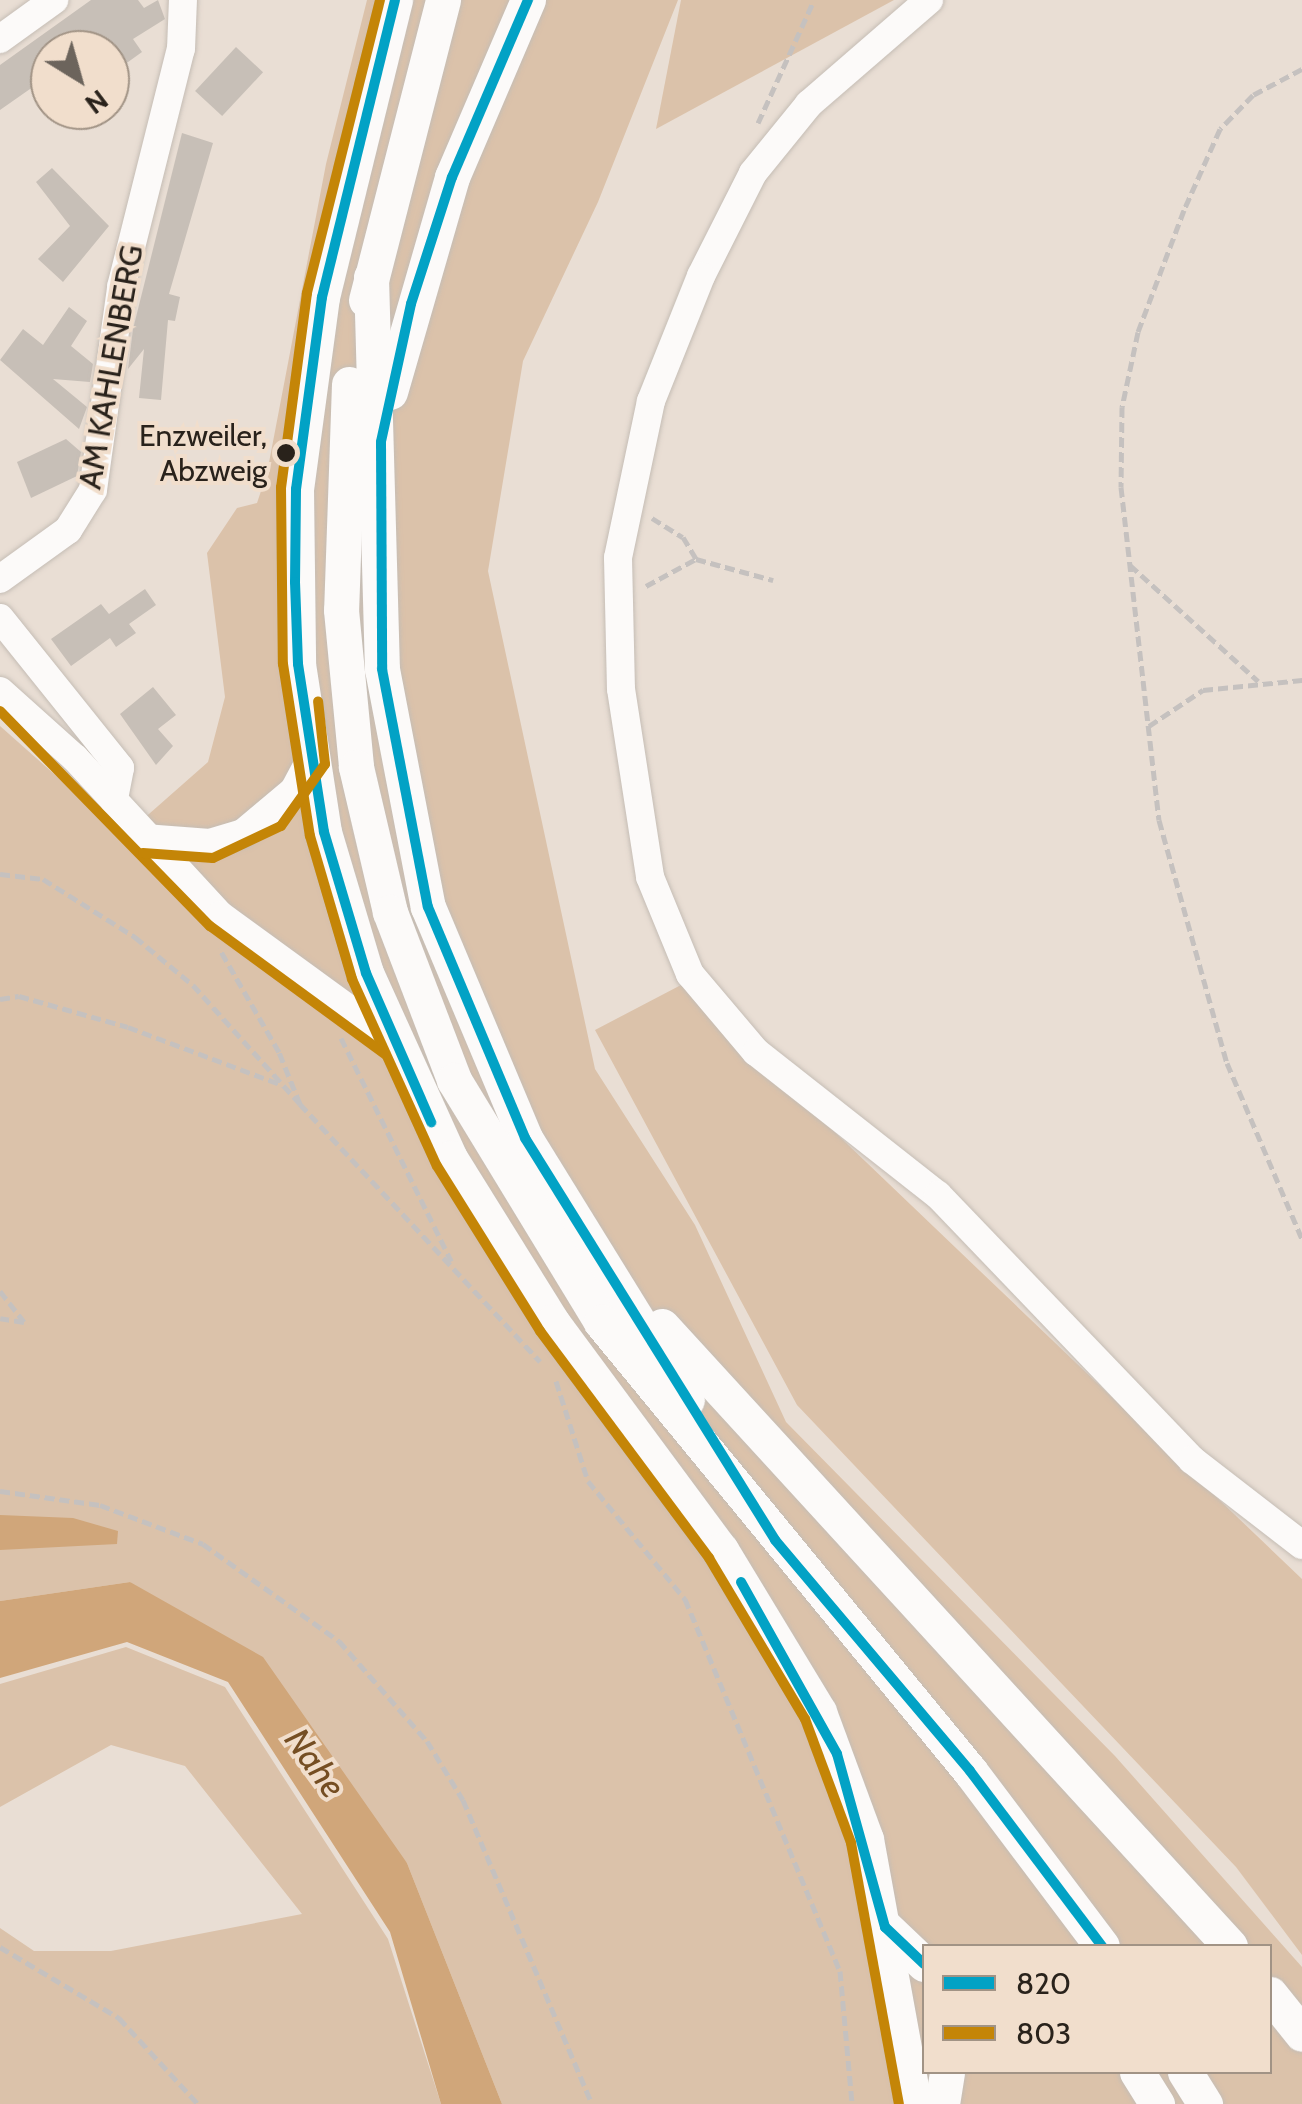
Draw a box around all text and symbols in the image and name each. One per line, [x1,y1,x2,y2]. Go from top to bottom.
north arrow [30,30,130,130]
text: N [79,83,115,122]
street label: AM KAHLENBERG [71,242,151,492]
place label: Enzweiler, Abzweig [139,418,267,488]
marker: Enzweiler, Abzweig [276,443,296,463]
water label: Nahe [276,1720,354,1806]
legend [922,1944,1272,2074]
text: 820 [1016,1965,1071,2002]
text: 803 [1016,2015,1071,2052]

